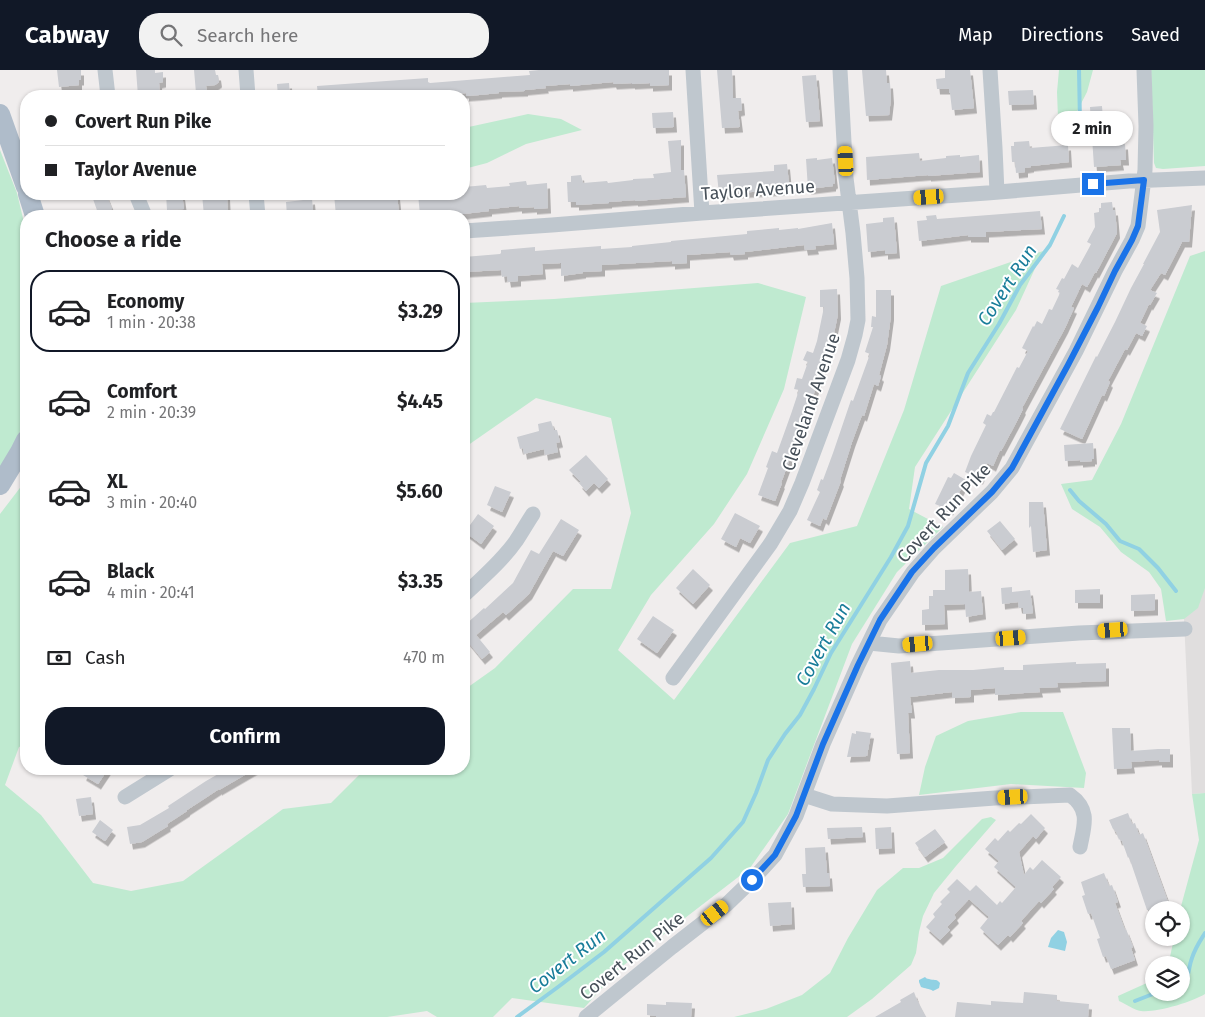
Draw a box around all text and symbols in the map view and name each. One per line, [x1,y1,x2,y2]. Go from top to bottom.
search box [139,13,489,58]
text: Cabway [25,21,109,49]
icon: search [157,21,185,49]
text: Search here [197,24,298,47]
text: Map [958,24,993,46]
text: Directions [1021,24,1103,46]
text: Saved [1131,24,1180,46]
text: Covert Run Pike [75,110,212,133]
callout: 2 min [1052,112,1134,146]
text: 2 min [1072,119,1112,138]
car [837,146,854,176]
text: Taylor Avenue [75,158,197,181]
route end [1082,173,1104,195]
street label: Taylor Avenue [700,175,816,205]
car [913,188,944,206]
text: Choose a ride [45,226,181,253]
water label: Covert Run [972,240,1042,330]
icon: car [47,289,92,334]
text: Economy [107,290,184,313]
text: $3.29 [398,300,443,323]
text: 1 min · 20:38 [107,313,196,332]
street label: Cleveland Avenue [777,330,845,474]
icon: car [47,379,92,424]
text: Comfort [107,380,177,403]
text: $4.45 [397,390,443,413]
text: 2 min · 20:39 [107,403,196,422]
street label: Covert Run Pike [892,459,996,567]
icon: car [47,469,92,514]
text: XL [107,470,128,493]
text: $5.60 [396,480,443,503]
text: 3 min · 20:40 [107,493,197,512]
icon: car [47,559,92,604]
text: Black [107,560,154,583]
text: $3.35 [398,570,443,593]
text: 4 min · 20:41 [107,583,195,602]
water label: Covert Run [791,598,855,690]
car [1097,621,1128,639]
car [995,629,1026,647]
car [902,635,933,653]
icon: cash [45,644,73,672]
text: Cash [85,646,126,669]
text: 470 m [403,648,445,667]
button: Confirm [45,707,445,765]
car [997,789,1028,805]
route start [741,869,763,891]
car [698,898,731,928]
map controls [1145,901,1190,1001]
button: locate [1145,901,1190,946]
street label: Covert Run Pike [575,907,689,1005]
water label: Covert Run [524,924,610,998]
button: layers [1145,956,1190,1001]

